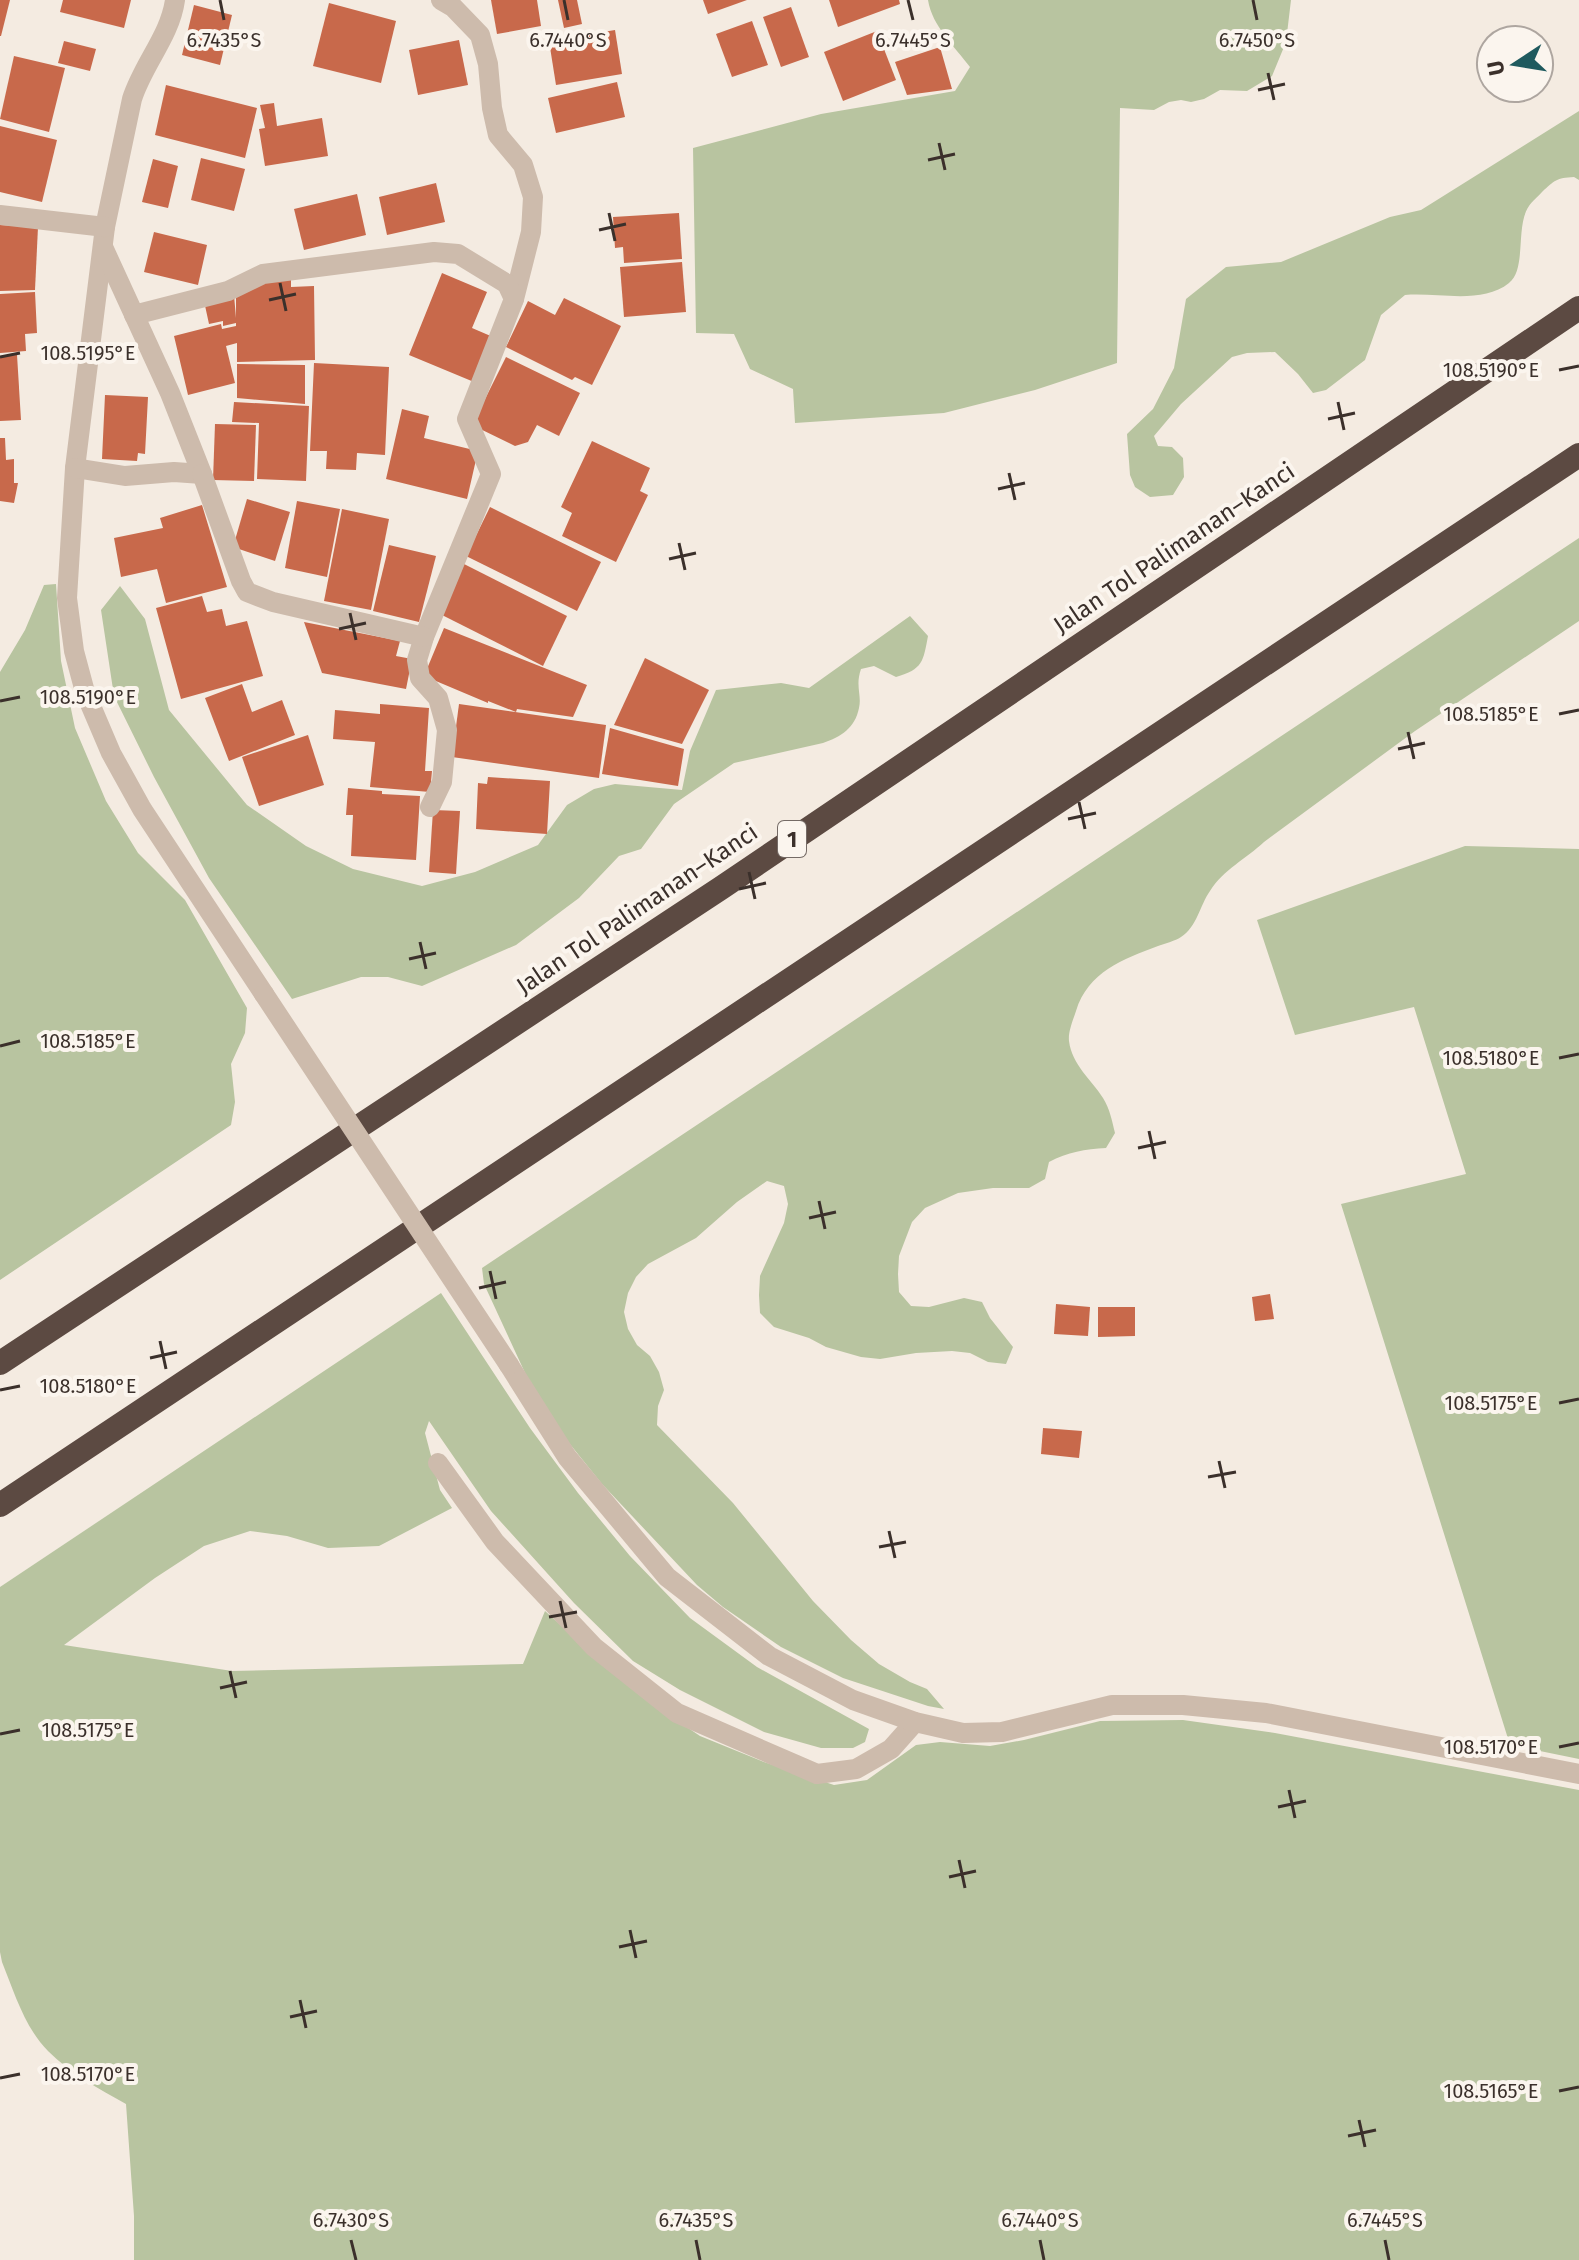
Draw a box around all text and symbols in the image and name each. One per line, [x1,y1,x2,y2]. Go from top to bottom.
north arrow [1475,24,1555,104]
text: 6.7435°S [187,28,262,52]
text: 6.7440°S [529,28,607,52]
text: 6.7445°S [875,28,951,52]
text: 6.7450°S [1219,28,1295,52]
text: U [1481,58,1511,78]
text: 108.5195°E [41,341,135,365]
text: 108.5190°E [1443,358,1539,382]
street label: Jalan Tol Palimanan–Kanci [1048,457,1300,639]
text: 108.5190°E [40,685,136,709]
text: 108.5185°E [1443,702,1539,726]
street label: Jalan Tol Palimanan–Kanci [511,818,763,1000]
road number: 1 [778,821,806,857]
text: 108.5185°E [40,1029,136,1053]
text: 108.5180°E [1443,1046,1539,1070]
text: 108.5180°E [40,1374,136,1398]
text: 108.5175°E [1444,1391,1538,1415]
text: 108.5175°E [41,1718,135,1742]
text: 108.5170°E [1444,1735,1538,1759]
text: 108.5170°E [41,2062,135,2086]
text: 108.5165°E [1443,2079,1539,2103]
text: 6.7430°S [313,2208,389,2232]
text: 6.7435°S [659,2208,734,2232]
text: 6.7440°S [1001,2208,1079,2232]
text: 6.7445°S [1347,2208,1423,2232]

